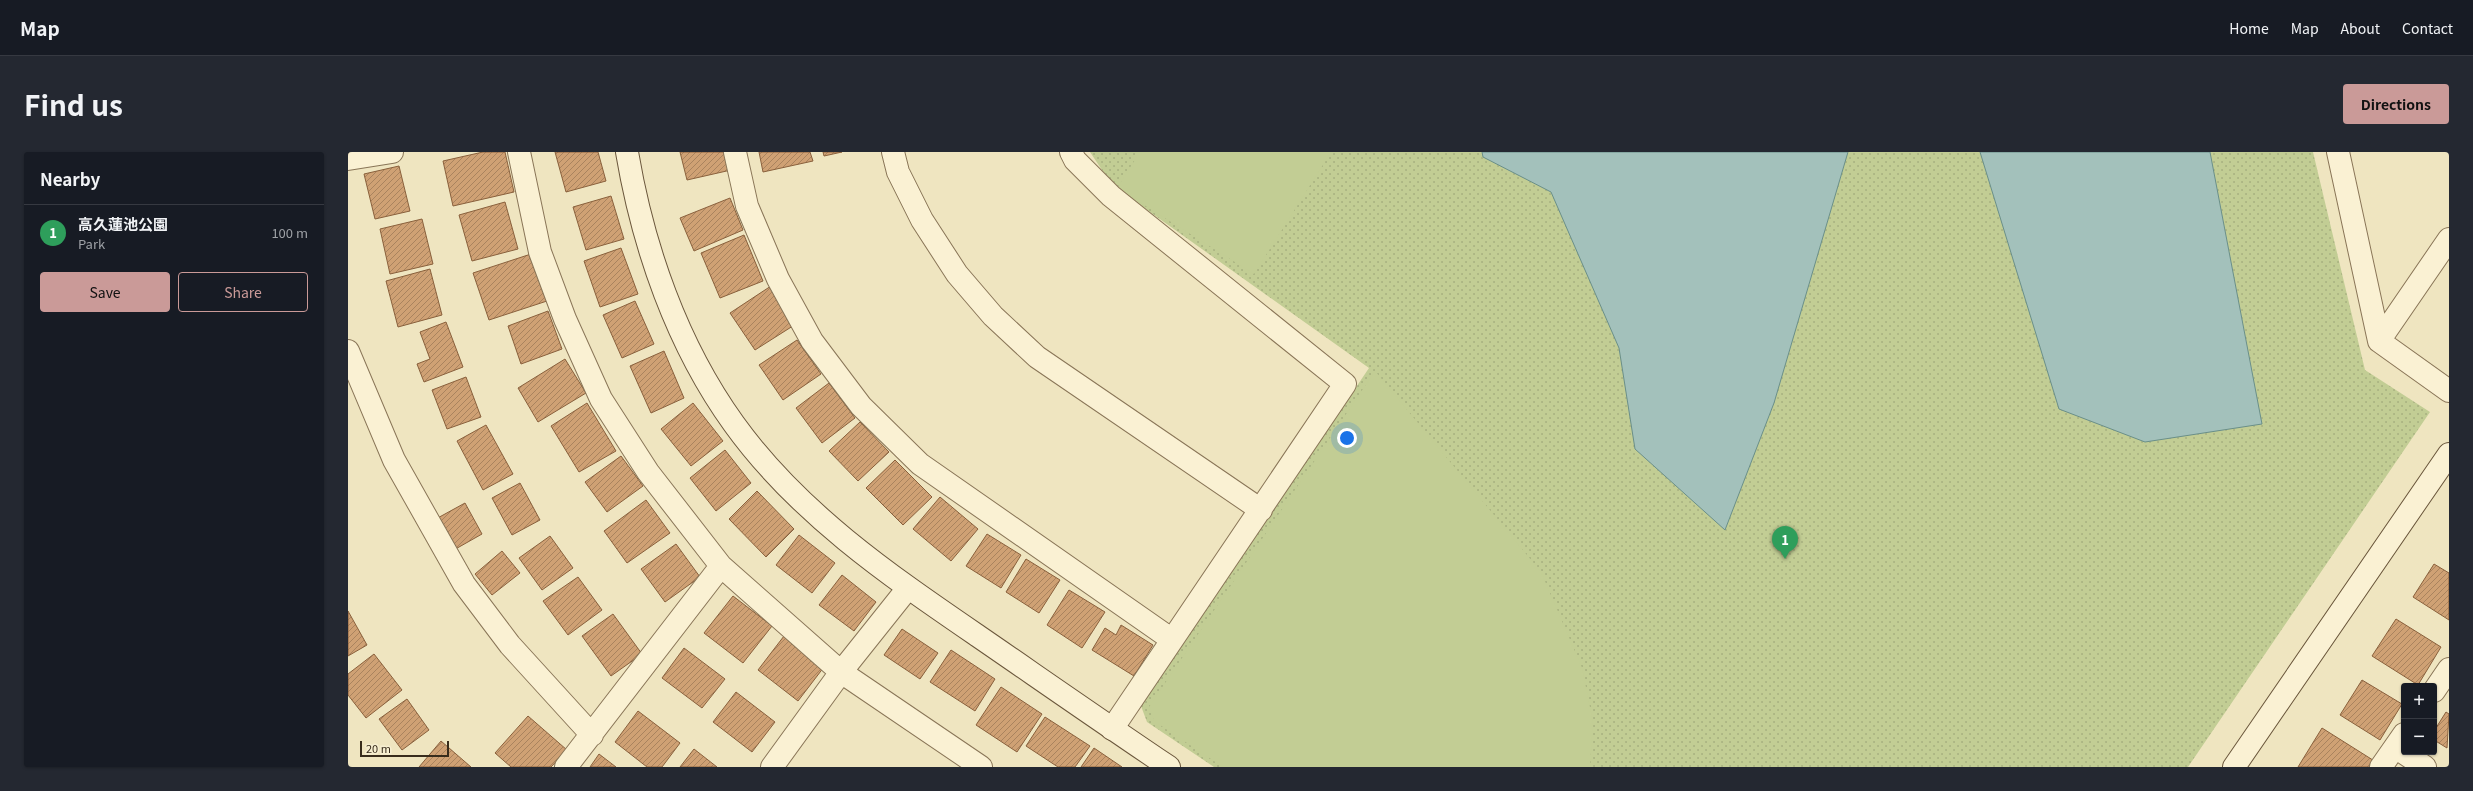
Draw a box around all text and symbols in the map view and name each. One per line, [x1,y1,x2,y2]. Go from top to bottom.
text: Map [20,14,60,41]
text: Home [2229,18,2269,38]
text: Map [2291,18,2319,38]
text: About [2341,18,2380,38]
text: Contact [2402,18,2453,38]
text: Find us [24,84,123,124]
button: Directions [2343,84,2449,124]
text: Nearby [40,166,100,191]
text: 高久蓮池公園 [78,213,168,234]
text: 1 [49,223,57,242]
text: 100 m [271,223,308,242]
text: Park [78,234,105,253]
button: Save [40,272,170,312]
button: Share [178,272,308,312]
your location [1337,428,1357,448]
pin: 1 [1772,526,1798,559]
map controls [2401,683,2437,755]
button: + [2401,683,2437,719]
button: − [2401,719,2437,755]
scale bar [360,739,449,758]
text: 20 m [366,740,391,756]

